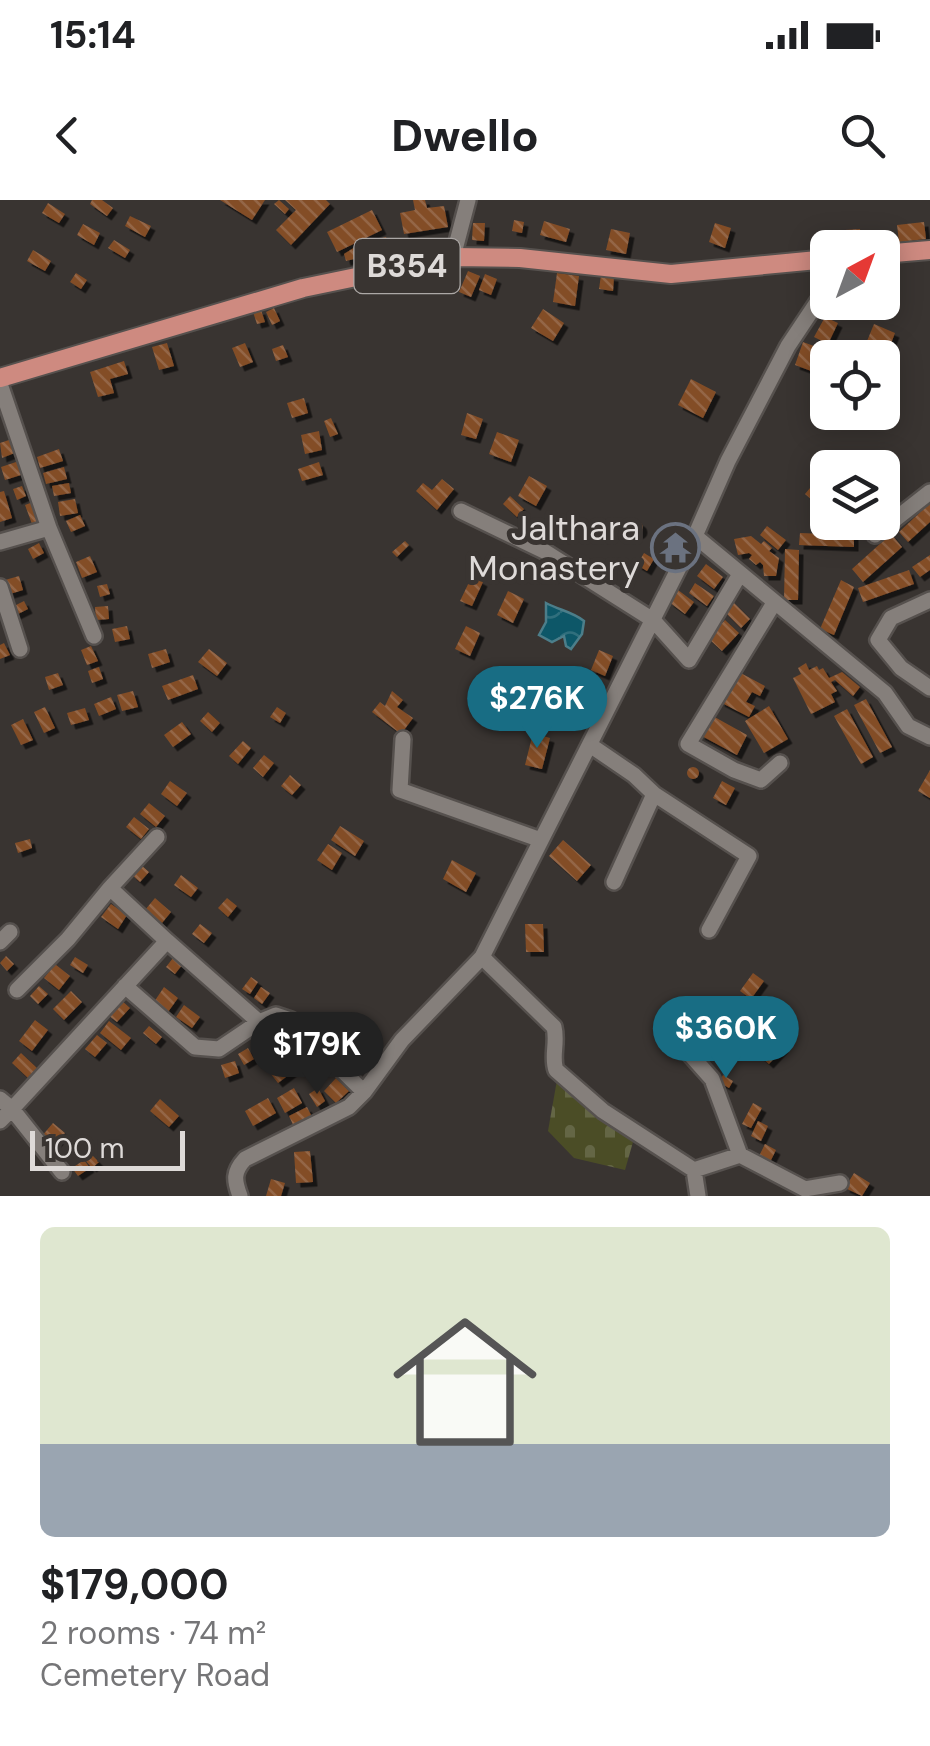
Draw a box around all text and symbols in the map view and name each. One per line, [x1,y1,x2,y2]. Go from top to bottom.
text: 15:14 [50,10,136,60]
text: Dwello [391,106,539,165]
icon: back [40,108,95,163]
icon: search [835,108,890,163]
north arrow [810,230,900,320]
map controls [810,230,900,540]
road number: B354 [354,239,460,293]
button: locate [810,340,900,430]
button: layers [810,450,900,540]
place label: Jalthara Monastery [468,505,640,591]
temple icon: Jalthara Monastery [649,522,701,574]
pin: $276K [467,666,607,751]
text: $276K [489,677,585,719]
pin: $360K [656,996,796,1081]
text: $360K [675,1007,777,1049]
pin: $179K [247,1012,387,1097]
text: $179K [272,1023,362,1065]
scale bar [30,1126,185,1170]
text: 100 m [45,1130,124,1167]
icon: home [375,1292,555,1472]
text: $179,000 [40,1557,228,1612]
text: 2 rooms · 74 m² [40,1612,266,1654]
text: Cemetery Road [40,1654,270,1696]

